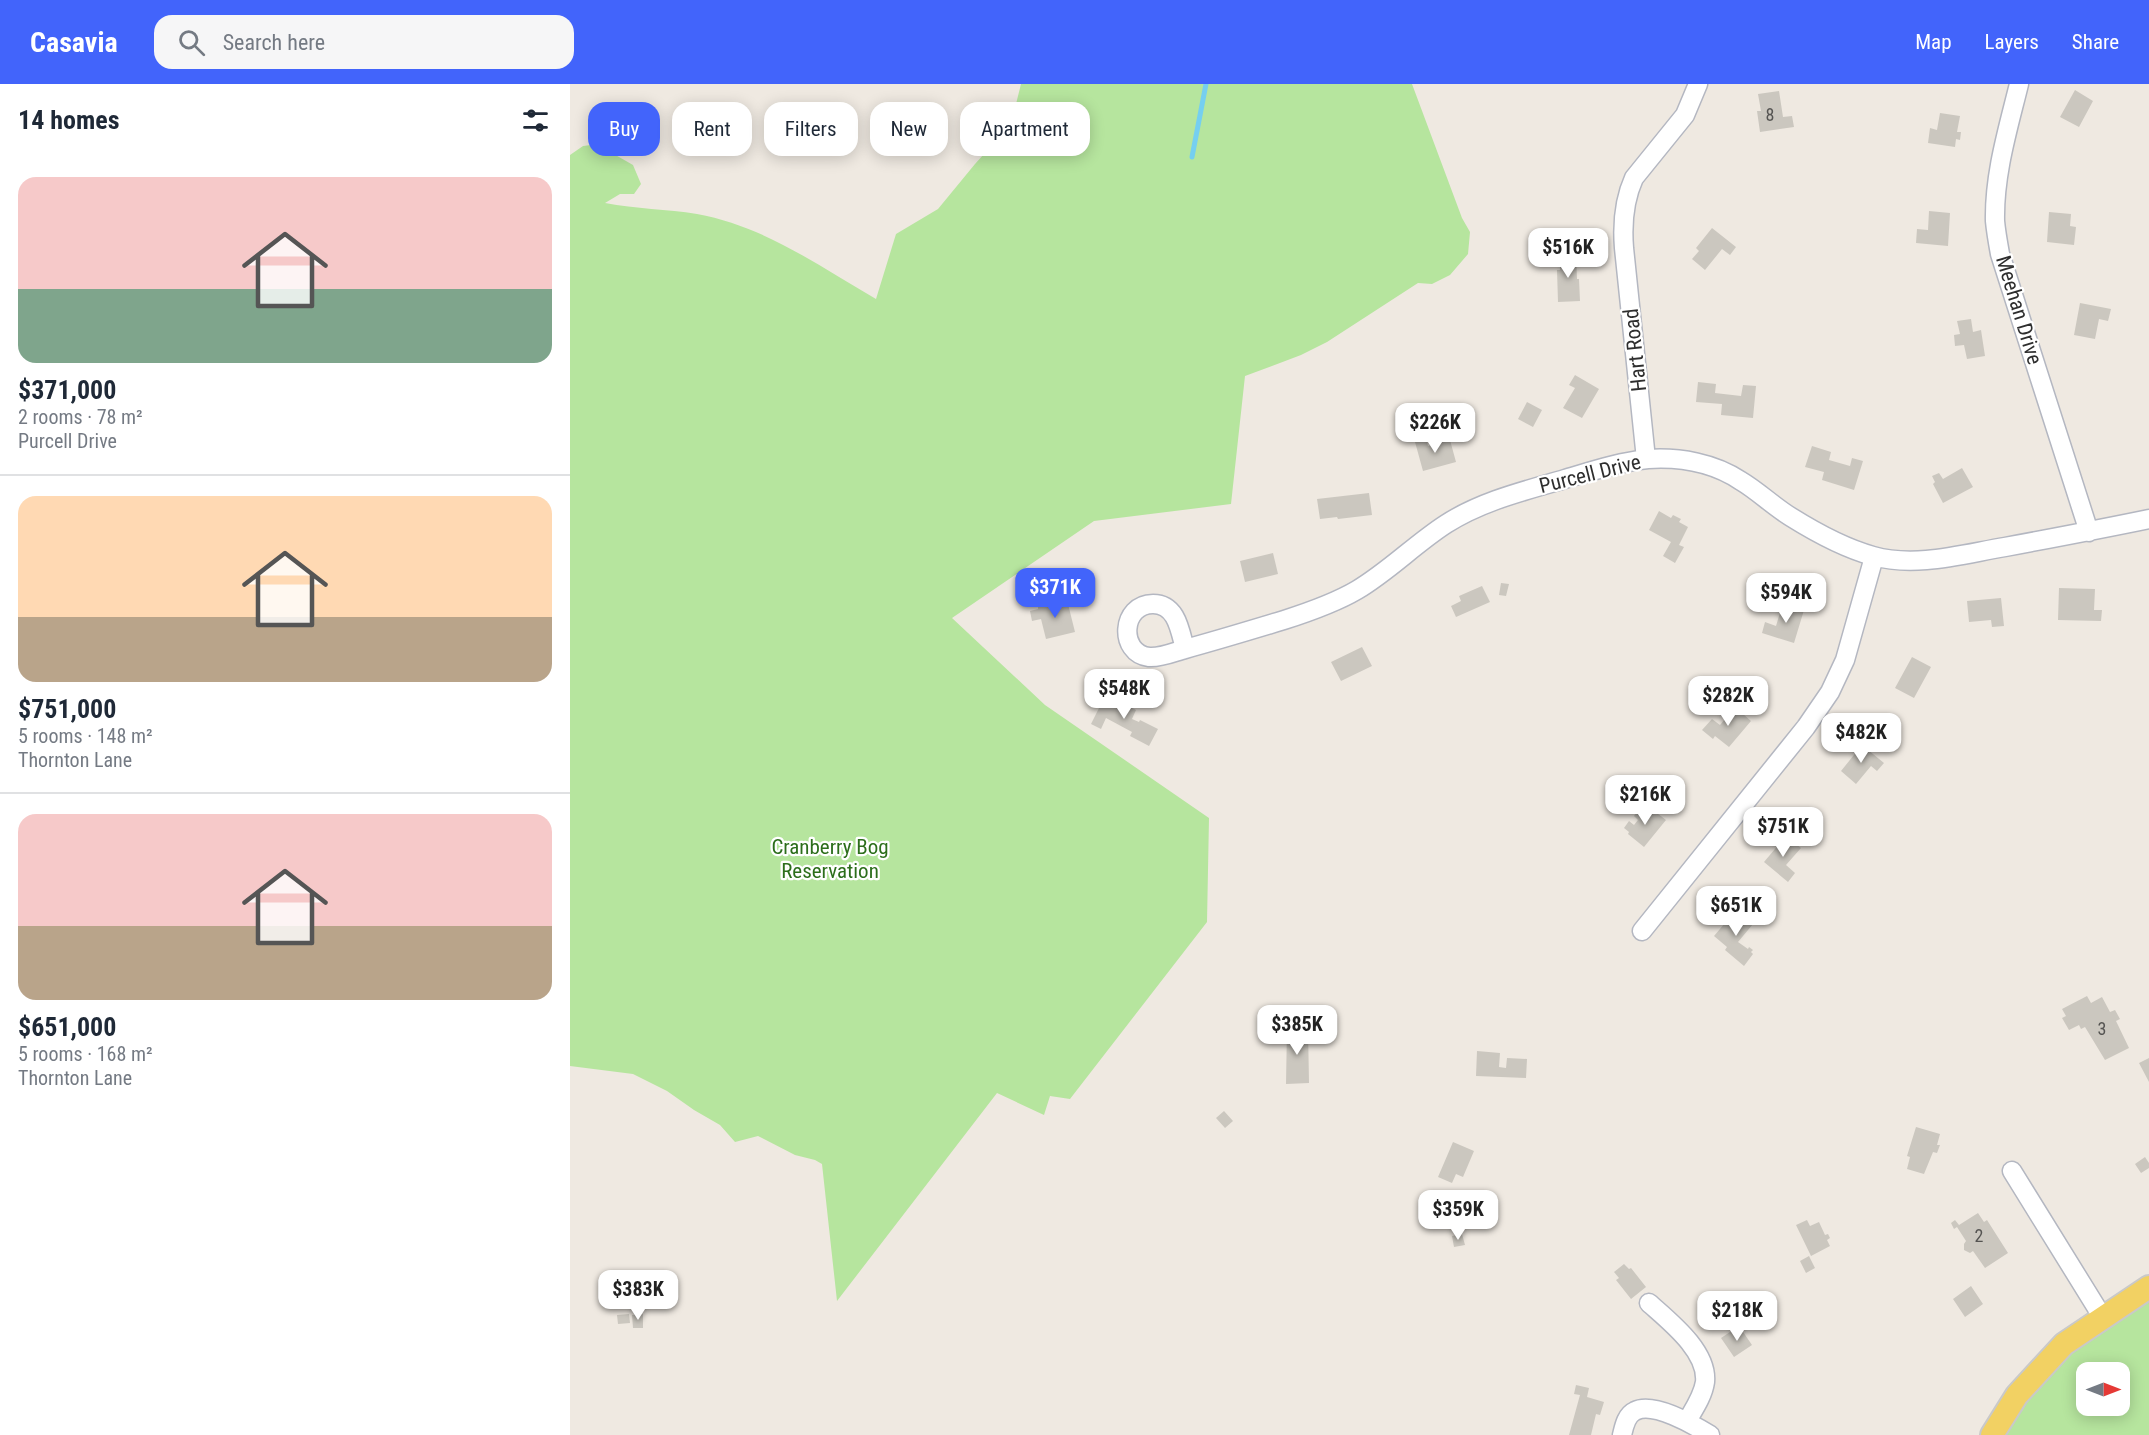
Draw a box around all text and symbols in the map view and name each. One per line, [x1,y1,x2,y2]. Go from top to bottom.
search box [154,15,574,69]
text: Casavia [30,26,118,59]
icon: search [175,26,208,59]
text: Search here [223,30,325,55]
text: Map [1915,30,1952,54]
text: Layers [1985,30,2039,54]
text: Share [2072,30,2119,54]
chip: Buy [588,102,660,156]
chip: Rent [672,102,752,156]
chip: Filters [764,102,858,156]
chip: New [870,102,948,156]
chip: Apartment [960,102,1090,156]
icon: filters [519,104,552,137]
house number: 8 [1766,104,1774,125]
text: 14 homes [18,105,120,135]
icon: home [231,216,339,324]
pin: $516K [1526,228,1610,279]
text: $516K [1542,235,1594,259]
street label: Meehan Drive [1991,253,2047,368]
street label: Hart Road [1619,307,1651,393]
text: $371,000 [18,375,116,405]
pin: $226K [1393,403,1477,454]
text: 2 rooms · 78 m² [18,405,143,429]
text: $226K [1409,410,1461,434]
text: Purcell Drive [18,429,117,453]
street label: Purcell Drive [1537,450,1643,498]
icon: home [231,535,339,643]
pin: $371K [1013,568,1097,619]
pin: $594K [1744,573,1828,624]
text: $371K [1029,575,1081,599]
text: $594K [1760,580,1812,604]
pin: $548K [1082,669,1166,720]
text: $548K [1098,676,1150,700]
pin: $282K [1686,676,1770,727]
text: $282K [1702,683,1754,707]
text: $751,000 [18,694,116,724]
pin: $482K [1819,713,1903,764]
text: $482K [1835,720,1887,744]
text: 5 rooms · 148 m² [18,724,153,748]
text: Thornton Lane [18,748,132,772]
pin: $216K [1603,775,1687,826]
text: $216K [1619,782,1671,806]
pin: $751K [1741,807,1825,858]
text: $751K [1757,814,1809,838]
park label: Cranberry Bog Reservation [771,835,889,883]
icon: home [231,853,339,961]
pin: $651K [1694,886,1778,937]
text: $651K [1710,893,1762,917]
pin: $385K [1255,1005,1339,1056]
text: $651,000 [18,1012,116,1042]
text: $385K [1271,1012,1323,1036]
house number: 3 [2098,1018,2106,1039]
text: 5 rooms · 168 m² [18,1042,153,1066]
text: Thornton Lane [18,1066,132,1090]
pin: $359K [1416,1190,1500,1241]
text: $359K [1432,1197,1484,1221]
house number: 2 [1975,1225,1984,1246]
pin: $383K [596,1270,680,1321]
text: $383K [612,1277,664,1301]
pin: $218K [1695,1291,1779,1342]
text: $218K [1711,1298,1763,1322]
north arrow [2076,1362,2130,1416]
map controls [2076,1362,2130,1416]

